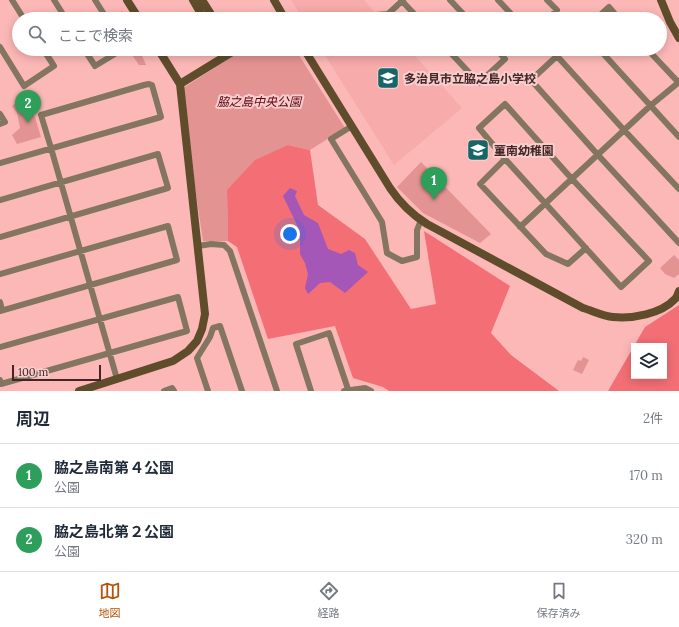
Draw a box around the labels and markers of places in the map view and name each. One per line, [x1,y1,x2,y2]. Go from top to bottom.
school or university icon: 多治見市立脇之島小学校 [375,65,401,91]
place label: 多治見市立脇之島小学校 [404,71,536,86]
pin: 2 [15,90,41,123]
school or university icon: 菫南幼稚園 [465,137,491,163]
place label: 菫南幼稚園 [494,143,554,158]
pin: 1 [421,167,447,200]

